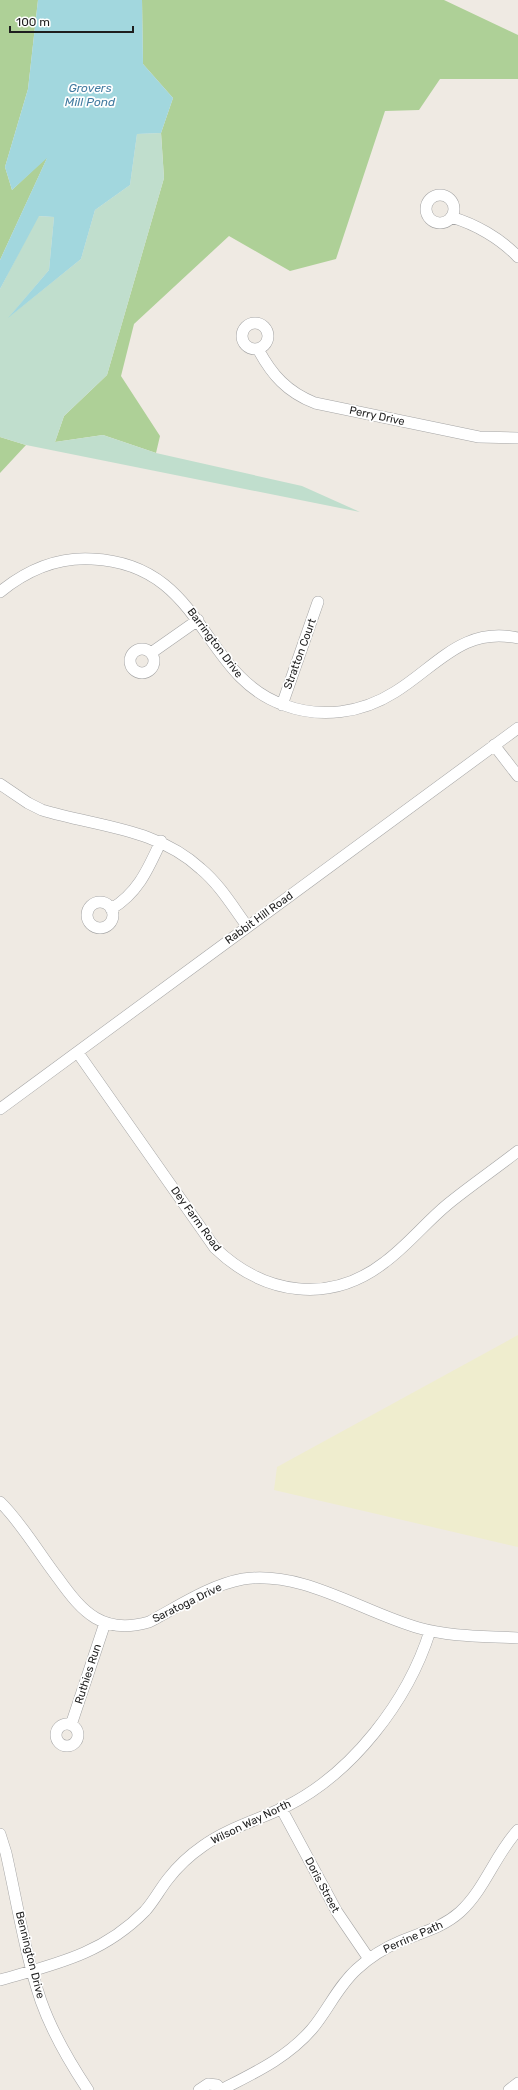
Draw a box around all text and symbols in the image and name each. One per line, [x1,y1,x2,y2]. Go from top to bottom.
scale bar [10,8,133,34]
text: 100 m [16,15,50,29]
water label: Grovers Mill Pond [65,81,116,109]
street label: Perry Drive [348,404,406,428]
street label: Barrington Drive [184,605,246,681]
street label: Stratton Court [281,616,319,691]
street label: Rabbit Hill Road [223,889,295,947]
street label: Dey Farm Road [168,1184,224,1254]
street label: Saratoga Drive [150,1581,224,1625]
street label: Ruthies Run [72,1642,104,1706]
street label: Wilson Way North [209,1797,293,1847]
street label: Doris Street [302,1855,342,1916]
street label: Bennington Drive [13,1910,47,2000]
street label: Perrine Path [381,1918,445,1956]

